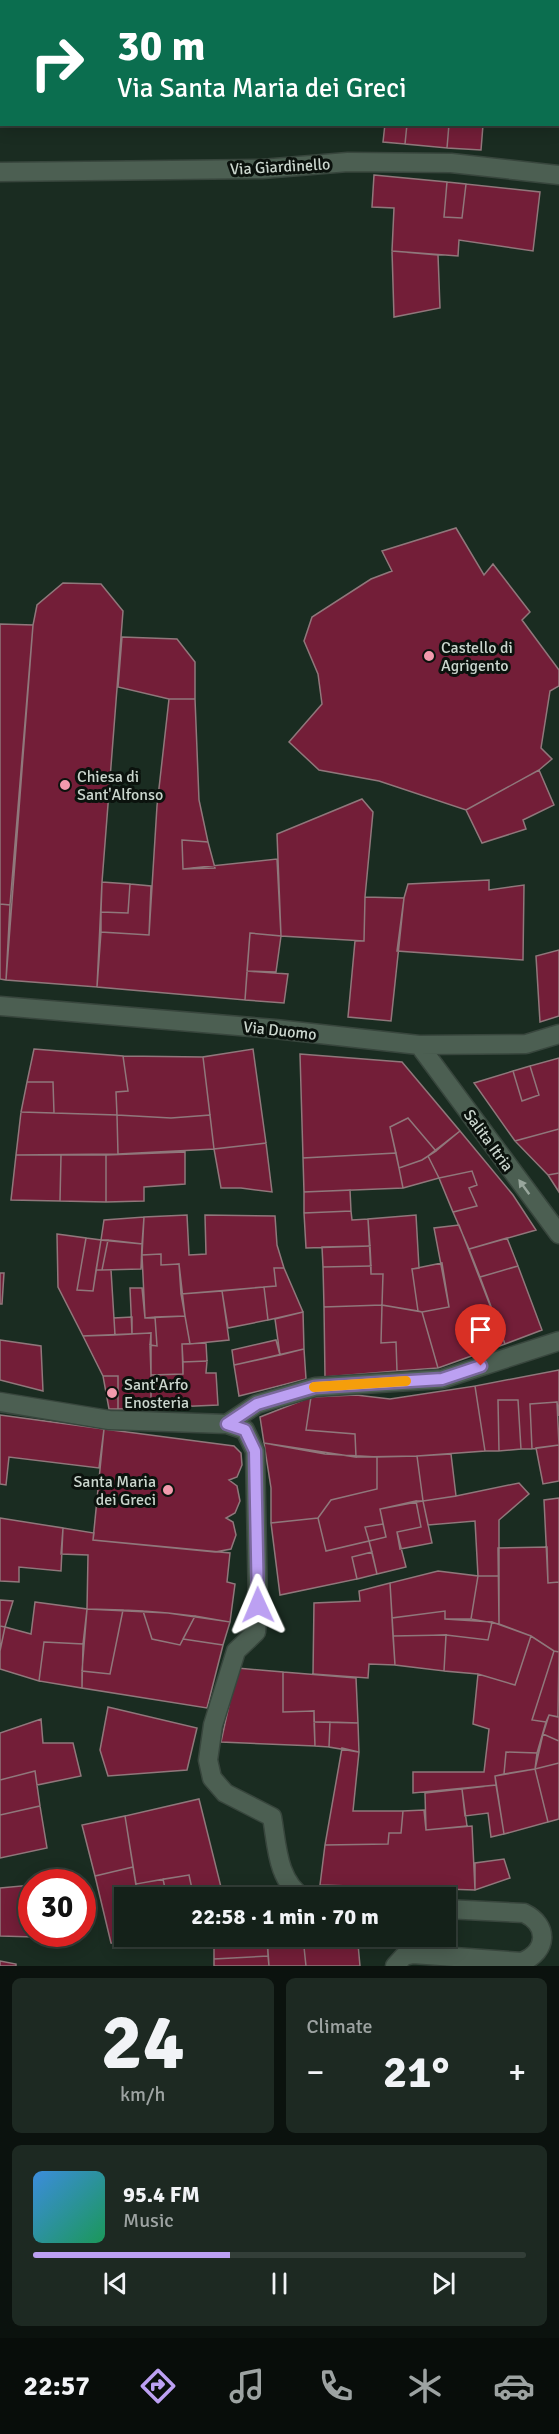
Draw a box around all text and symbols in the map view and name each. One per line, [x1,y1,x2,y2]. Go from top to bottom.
text: 30 m [117,21,206,72]
icon: right [18,24,96,102]
text: Via Santa Maria dei Greci [117,72,407,105]
street label: Via Giardinello [229,154,331,180]
place label: Castello di Agrigento [441,638,513,676]
marker: Castello di Agrigento [422,649,436,663]
place label: Chiesa di Sant'Alfonso [77,767,163,805]
marker: Chiesa di Sant'Alfonso [58,778,72,792]
street label: Via Duomo [242,1017,318,1045]
street label: Salita Itria [459,1106,517,1176]
one-way arrow [519,1180,531,1195]
pin [455,1304,506,1366]
icon: arrive [464,1313,497,1346]
place label: Sant'Arfo Enosteria [124,1375,189,1413]
marker: Sant'Arfo Enosteria [105,1386,119,1400]
place label: Santa Maria dei Greci [73,1472,156,1510]
marker: Santa Maria dei Greci [161,1483,175,1497]
position arrow [226,1573,290,1637]
speed limit sign: 30 [18,1869,96,1947]
text: 22:58 · 1 min · 70 m [191,1903,379,1930]
text: 24 [101,1995,185,2091]
text: Climate [307,2014,372,2039]
text: 21° [383,2045,450,2100]
text: − [307,2052,324,2093]
text: + [508,2052,526,2093]
text: km/h [120,2082,165,2107]
text: 95.4 FM [123,2181,200,2208]
text: Music [123,2208,174,2233]
icon: previous [99,2267,132,2300]
icon: pause [263,2267,296,2300]
icon: next [427,2267,460,2300]
icon: directions [137,2365,179,2407]
icon: music [226,2365,268,2407]
icon: phone [315,2365,357,2407]
icon: climate [404,2365,446,2407]
icon: car [493,2365,535,2407]
text: 22:57 [24,2370,90,2403]

